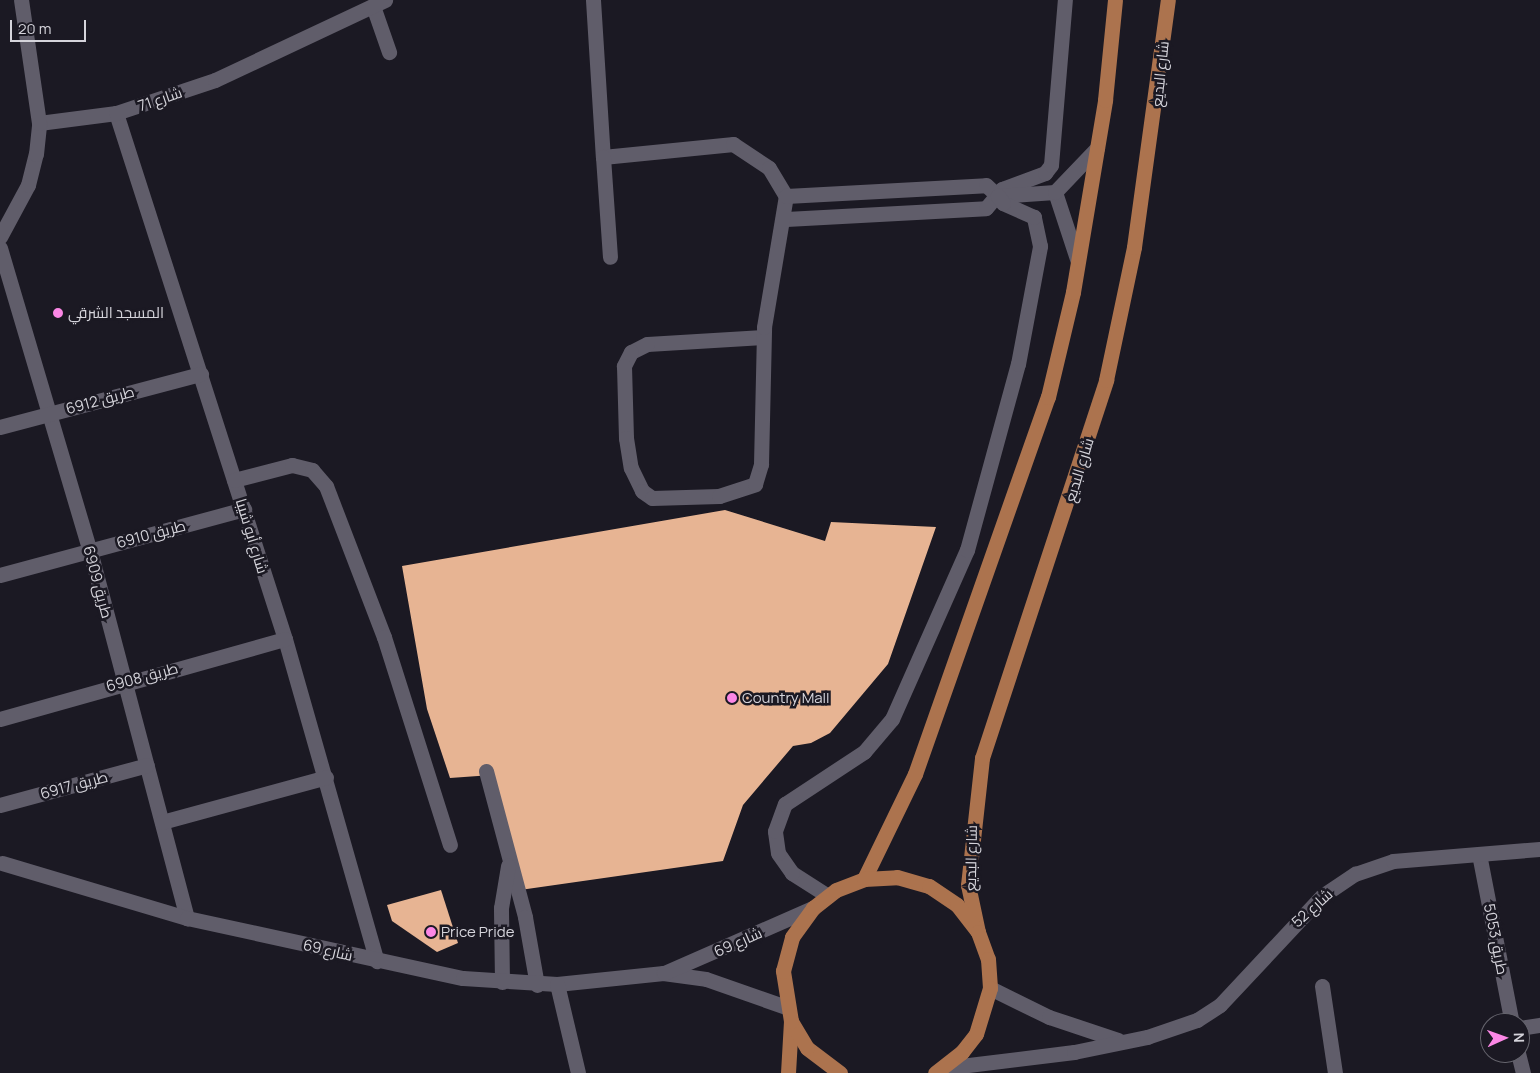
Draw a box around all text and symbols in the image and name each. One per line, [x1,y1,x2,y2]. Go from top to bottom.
scale bar [12,10,89,42]
text: 20 m [18,18,51,39]
street label: شارع البديع [1148,40,1172,108]
street label: شارع 71 [136,83,184,115]
place label: المسجد الشرقي [68,304,164,322]
marker: المسجد الشرقي [52,307,64,319]
street label: طريق 6912 [64,382,136,418]
street label: شارع البديع [1061,436,1097,504]
street label: شارع أبو شيبا [232,496,272,576]
street label: طريق 6910 [115,516,187,552]
street label: طريق 6909 [80,544,116,620]
street label: طريق 6908 [104,659,180,695]
place label: Country Mall [742,689,830,707]
marker: Country Mall [726,692,738,704]
street label: طريق 6917 [38,767,110,803]
street label: شارع البديع [961,825,981,891]
street label: شارع 52 [1288,885,1336,931]
street label: طريق 5053 [1480,902,1512,976]
place label: Price Pride [441,923,514,941]
street label: شارع 69 [711,924,765,960]
marker: Price Pride [425,926,437,938]
street label: شارع 69 [301,936,355,964]
north arrow [1480,1013,1530,1063]
text: N [1510,1032,1529,1043]

